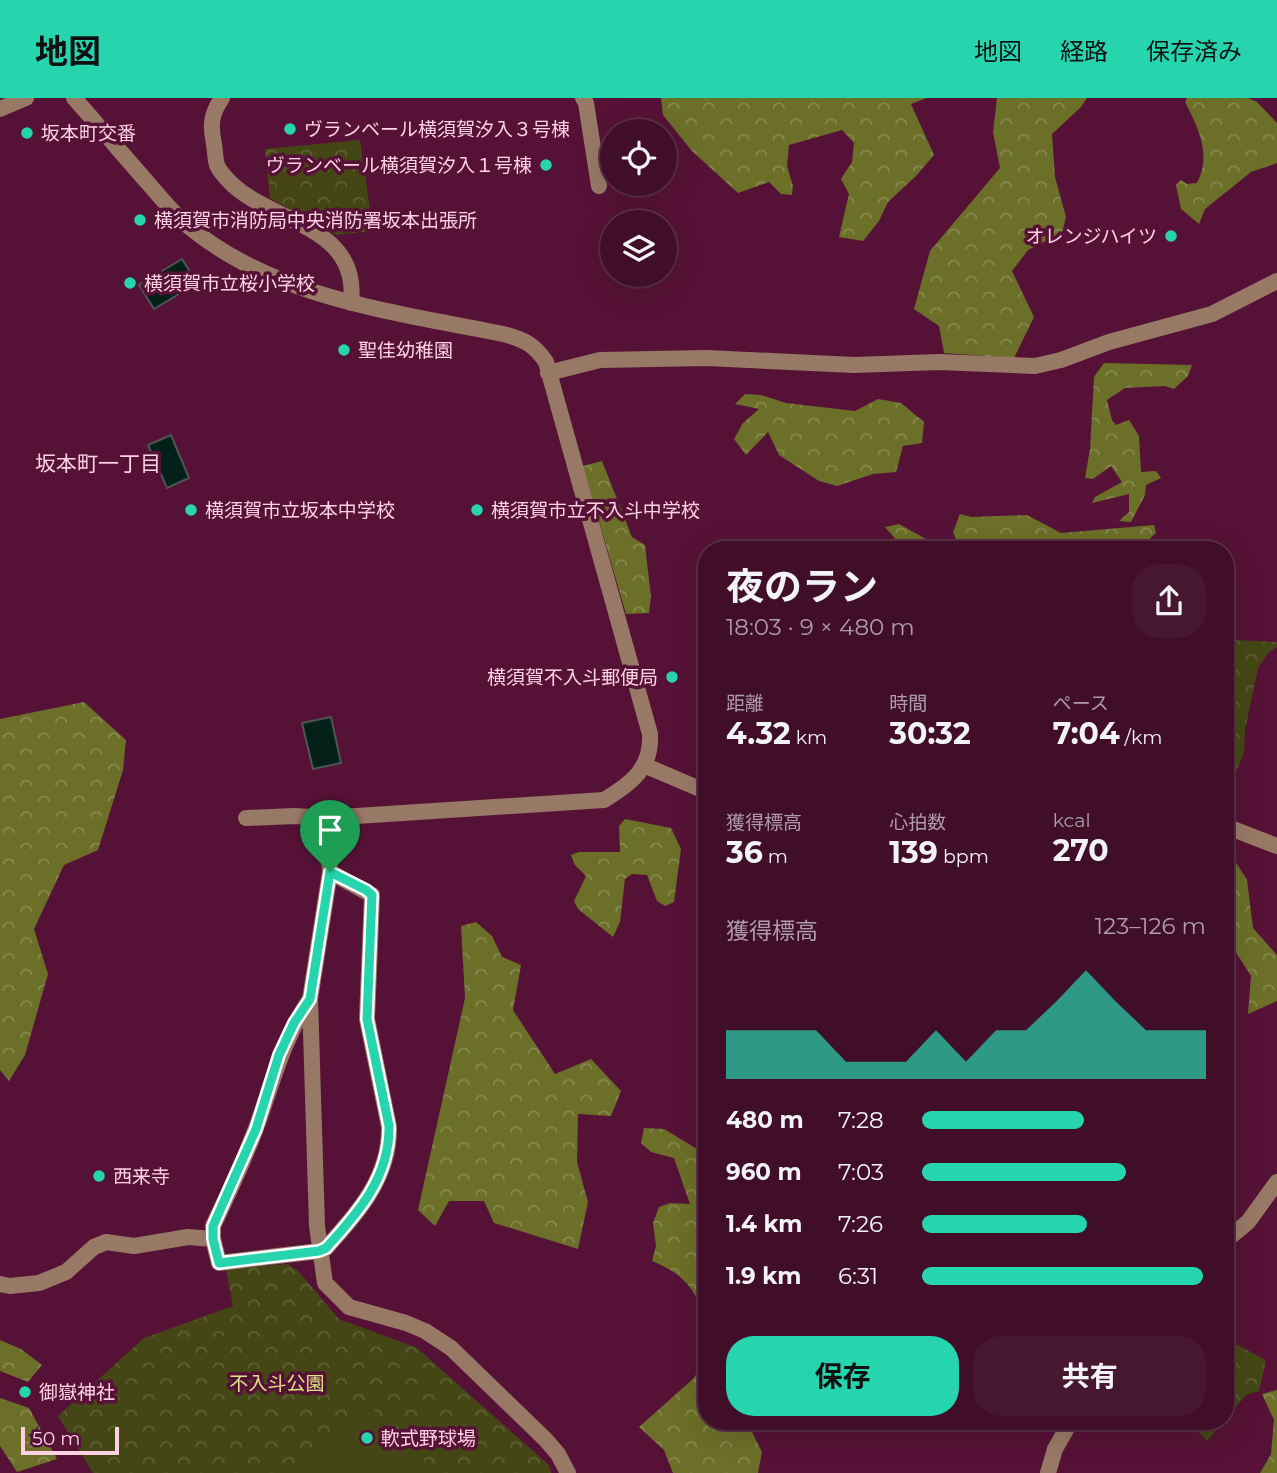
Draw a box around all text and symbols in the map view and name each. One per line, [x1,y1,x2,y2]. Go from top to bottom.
text: 地図 [35,31,101,71]
text: 地図 [974,37,1022,66]
text: 経路 [1060,37,1108,66]
text: 保存済み [1146,37,1242,66]
place label: ヴランベール横須賀汐入３号棟 [304,118,570,141]
map controls [600,119,677,287]
button: locate [600,119,677,196]
marker: ヴランベール横須賀汐入３号棟 [282,121,298,137]
place label: 坂本町交番 [41,122,136,145]
marker: 坂本町交番 [19,125,35,141]
place label: ヴランベール横須賀汐入１号棟 [266,154,532,177]
marker: ヴランベール横須賀汐入１号棟 [538,157,554,173]
place label: 横須賀市消防局中央消防署坂本出張所 [154,209,477,232]
button: layers [600,210,677,287]
marker: 横須賀市消防局中央消防署坂本出張所 [132,212,148,228]
place label: オレンジハイツ [1026,225,1157,248]
marker: オレンジハイツ [1163,228,1179,244]
place label: 横須賀市立桜小学校 [144,272,315,295]
marker: 横須賀市立桜小学校 [122,275,138,291]
place label: 聖佳幼稚園 [358,339,453,362]
marker: 聖佳幼稚園 [336,342,352,358]
district label: 坂本町一丁目 [35,451,161,476]
place label: 横須賀市立坂本中学校 [205,499,395,522]
place label: 横須賀市立不入斗中学校 [491,499,700,522]
marker: 横須賀市立坂本中学校 [183,502,199,518]
marker: 横須賀市立不入斗中学校 [469,502,485,518]
text: 夜のラン [726,563,878,610]
button: share [1132,564,1206,638]
text: 18:03 · 9 × 480 m [726,613,915,641]
place label: 横須賀不入斗郵便局 [487,666,658,689]
marker: 横須賀不入斗郵便局 [664,669,680,685]
text: 距離 [726,692,764,715]
text: 時間 [889,692,927,715]
text: ペース [1053,692,1109,715]
text: 4.32 [726,715,791,752]
text: 30:32 [889,715,971,752]
text: 7:04 [1053,715,1120,752]
text: km [791,726,827,749]
text: /km [1120,726,1162,749]
pin [300,800,360,872]
text: kcal [1053,809,1091,832]
icon: arrive [311,811,349,849]
text: 獲得標高 [726,811,802,834]
text: 心拍数 [889,811,946,834]
text: 270 [1053,832,1109,869]
text: 36 [726,834,763,871]
text: 139 [889,834,938,871]
text: m [763,845,788,868]
text: bpm [938,845,989,868]
text: 123–126 m [1095,912,1206,940]
text: 獲得標高 [726,917,818,945]
text: 480 m [726,1106,804,1134]
text: 7:28 [838,1106,884,1134]
text: 960 m [726,1158,802,1186]
text: 7:03 [838,1158,884,1186]
place label: 西来寺 [113,1165,170,1188]
marker: 西来寺 [91,1168,107,1184]
text: 1.4 km [726,1210,803,1238]
text: 7:26 [838,1210,883,1238]
text: 1.9 km [726,1262,801,1290]
text: 6:31 [838,1262,878,1290]
button: 保存 [726,1336,959,1416]
button: 共有 [973,1336,1206,1416]
park label: 不入斗公園 [229,1372,325,1395]
place label: 御嶽神社 [39,1381,115,1404]
marker: 御嶽神社 [17,1384,33,1400]
scale bar [21,1424,119,1456]
text: 50 m [32,1427,80,1450]
place label: 軟式野球場 [381,1427,476,1450]
marker: 軟式野球場 [359,1430,375,1446]

